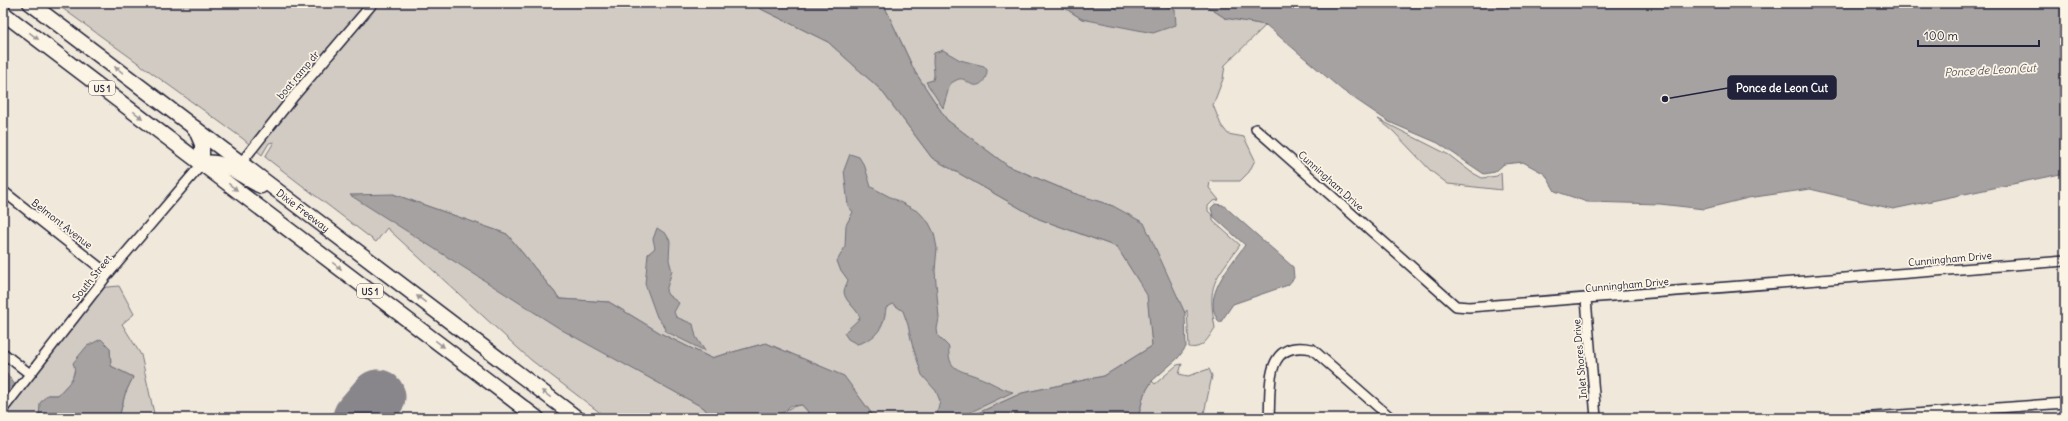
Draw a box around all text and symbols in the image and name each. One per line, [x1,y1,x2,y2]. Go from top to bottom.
scale bar [1918,22,2039,48]
text: 100 m [1924,28,1958,43]
one-way arrow [29,32,39,40]
street label: boat ramp dr [274,48,322,102]
water label: Ponce de Leon Cut [1944,61,2037,79]
one-way arrow [113,66,124,74]
callout: Ponce de Leon Cut [1728,76,1836,99]
road number: US 1 [89,81,115,95]
text: Ponce de Leon Cut [1736,81,1828,95]
one-way arrow [132,111,143,119]
street label: Cunningham Drive [1296,148,1366,214]
one-way arrow [228,183,238,191]
street label: Dixie Freeway [274,186,332,235]
street label: Belmont Avenue [29,196,95,252]
street label: Cunningham Drive [1908,249,1992,269]
street label: South Street [70,252,115,304]
one-way arrow [331,262,342,270]
street label: Cunningham Drive [1585,275,1669,295]
road number: US 1 [357,284,383,298]
one-way arrow [415,295,426,303]
street label: Inlet Shores Drive [1570,319,1590,399]
one-way arrow [435,340,446,349]
one-way arrow [541,390,552,399]

